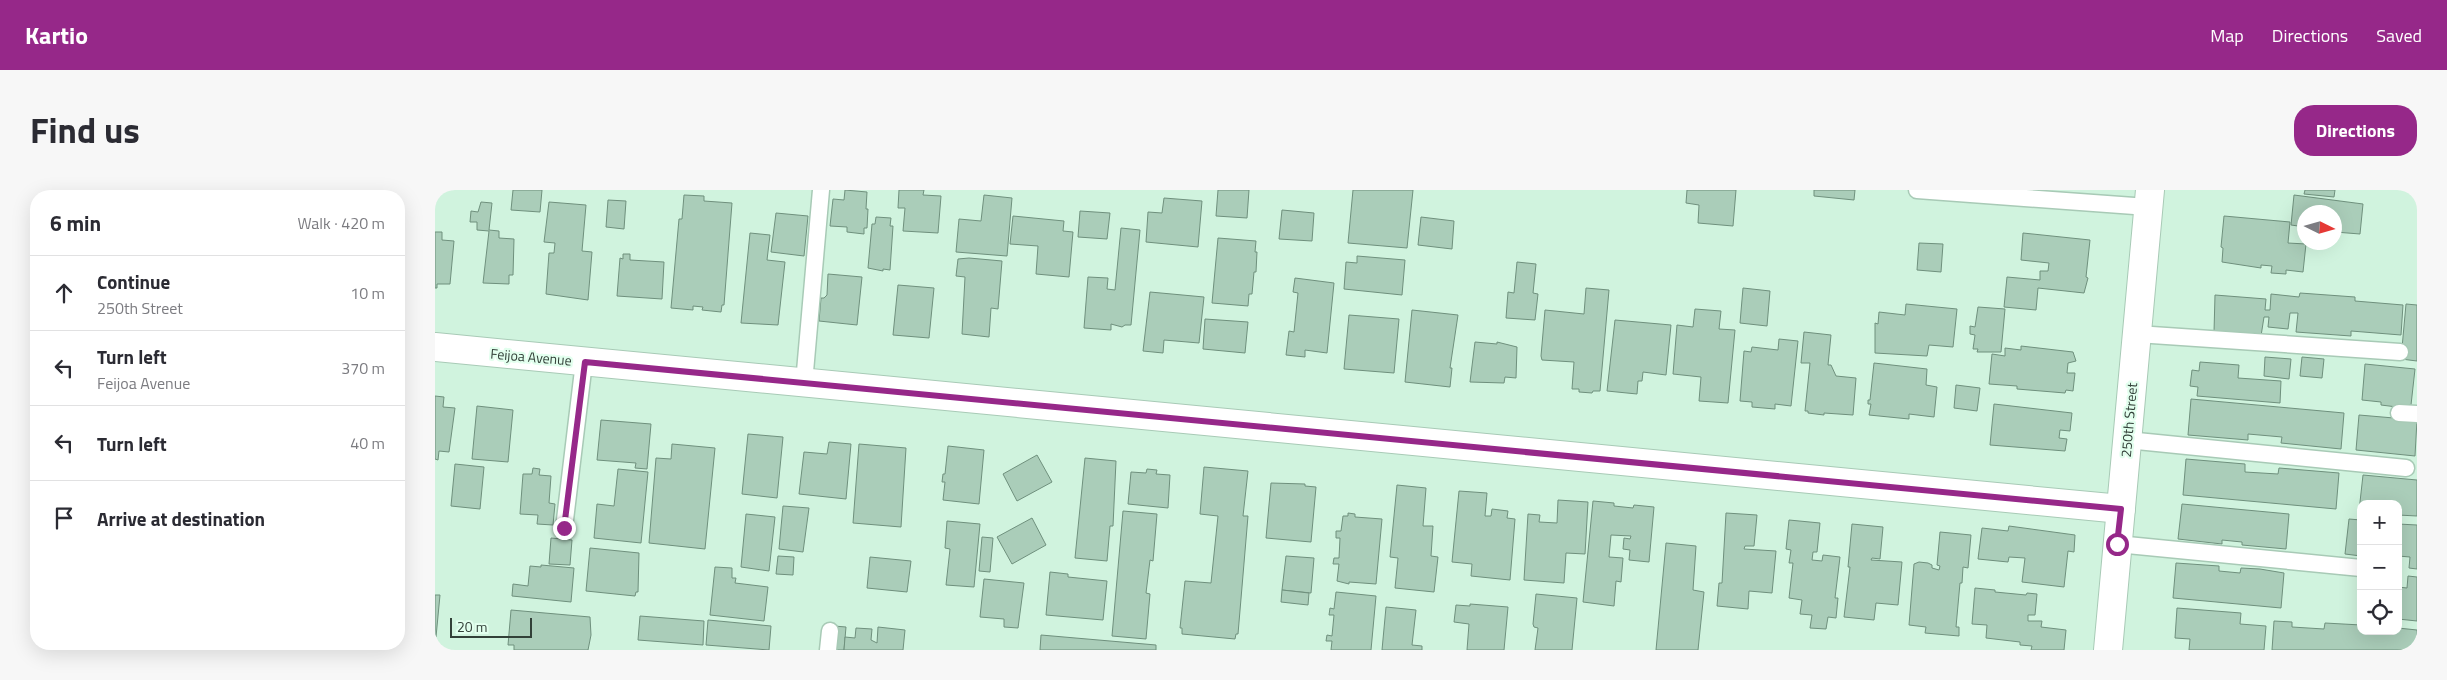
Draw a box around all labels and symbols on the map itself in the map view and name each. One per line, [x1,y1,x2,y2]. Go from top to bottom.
north arrow [2297,205,2342,250]
street label: Feijoa Avenue [489,342,573,371]
street label: 250th Street [2115,382,2142,458]
route end [553,517,576,540]
route start [2106,533,2129,556]
scale bar [450,615,533,638]

